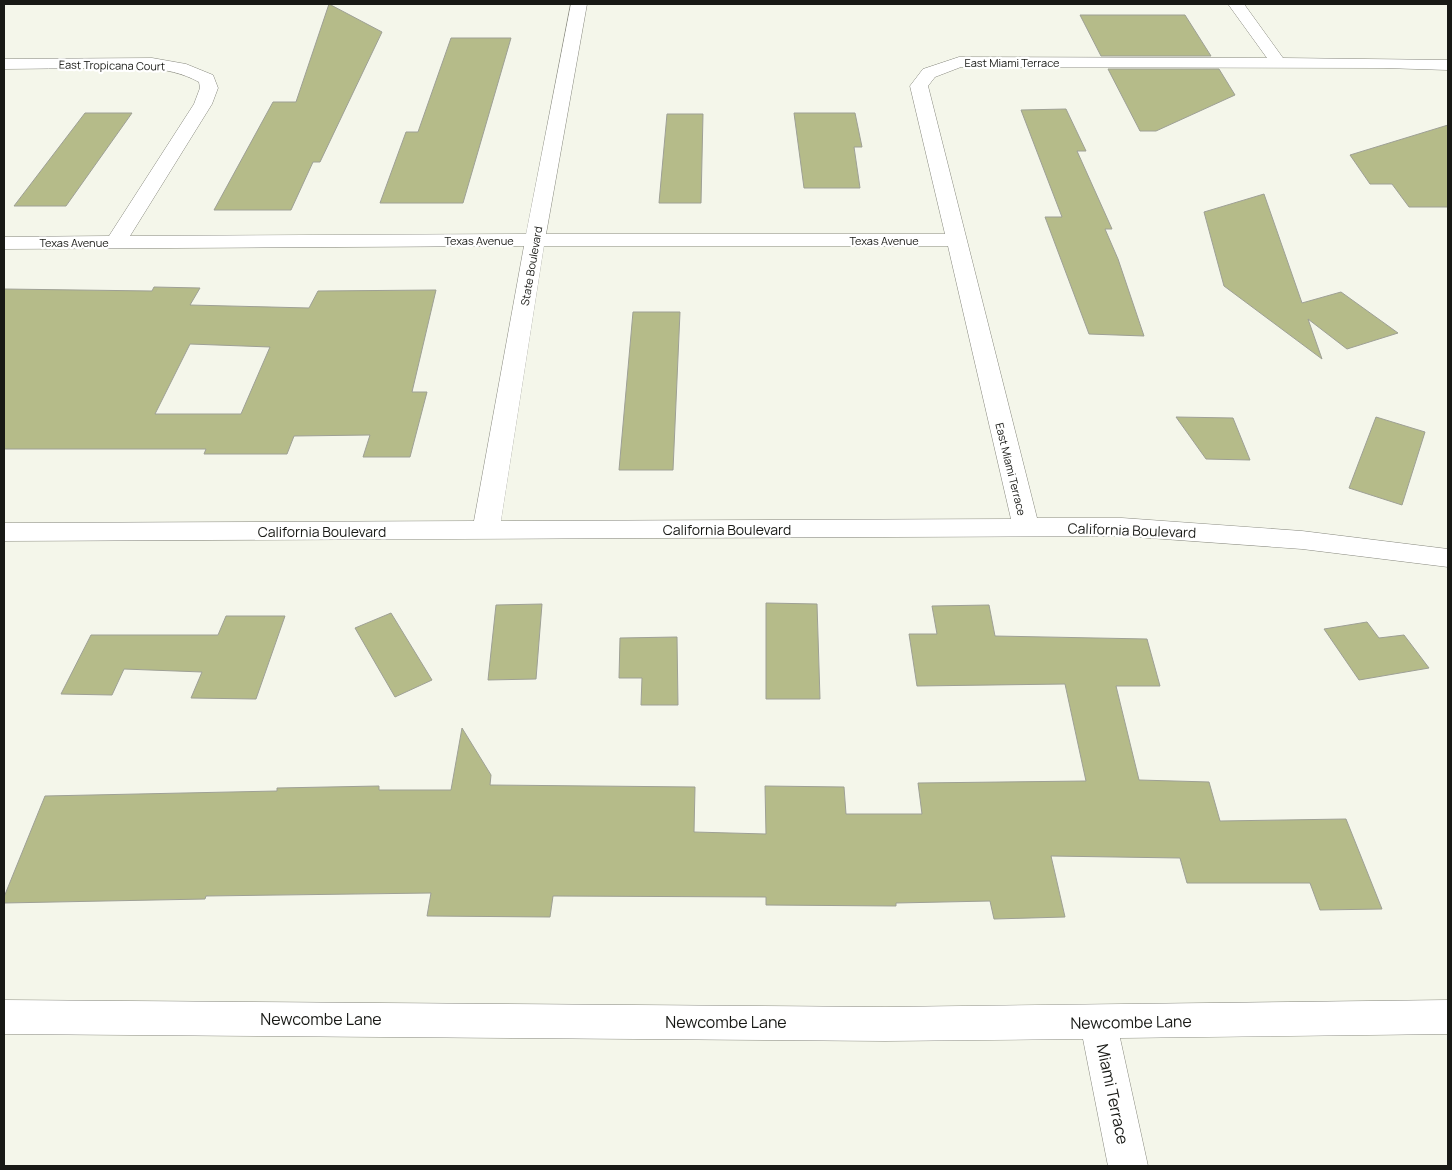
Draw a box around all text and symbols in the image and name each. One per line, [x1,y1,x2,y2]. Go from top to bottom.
street label: East Miami Terrace [964,55,1060,70]
street label: East Tropicana Court [59,57,165,73]
street label: State Boulevard [517,225,545,307]
street label: Texas Avenue [444,233,514,248]
street label: Texas Avenue [849,233,919,248]
street label: Texas Avenue [39,235,109,250]
street label: East Miami Terrace [992,421,1030,517]
street label: California Boulevard [1067,518,1197,542]
street label: California Boulevard [663,520,791,539]
street label: California Boulevard [258,522,386,541]
street label: Newcombe Lane [260,1008,382,1030]
street label: Newcombe Lane [1070,1010,1192,1034]
street label: Newcombe Lane [665,1011,787,1033]
street label: Miami Terrace [1092,1042,1134,1146]

